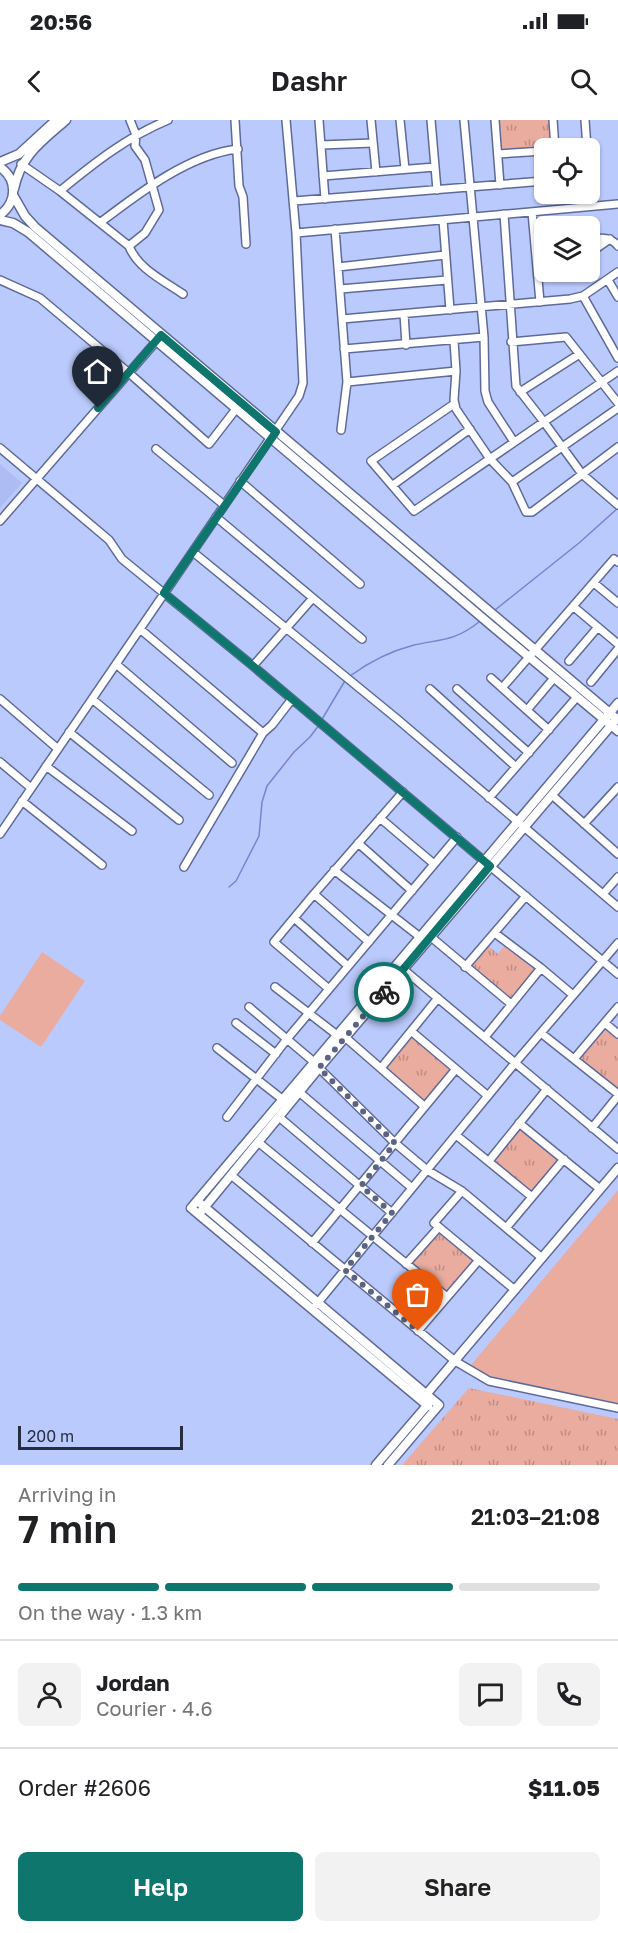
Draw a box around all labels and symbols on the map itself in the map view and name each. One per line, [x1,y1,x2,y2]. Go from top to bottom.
pin [72,346,123,408]
courier [354,962,414,1022]
pin [392,1269,443,1331]
scale bar [18,1423,183,1450]

